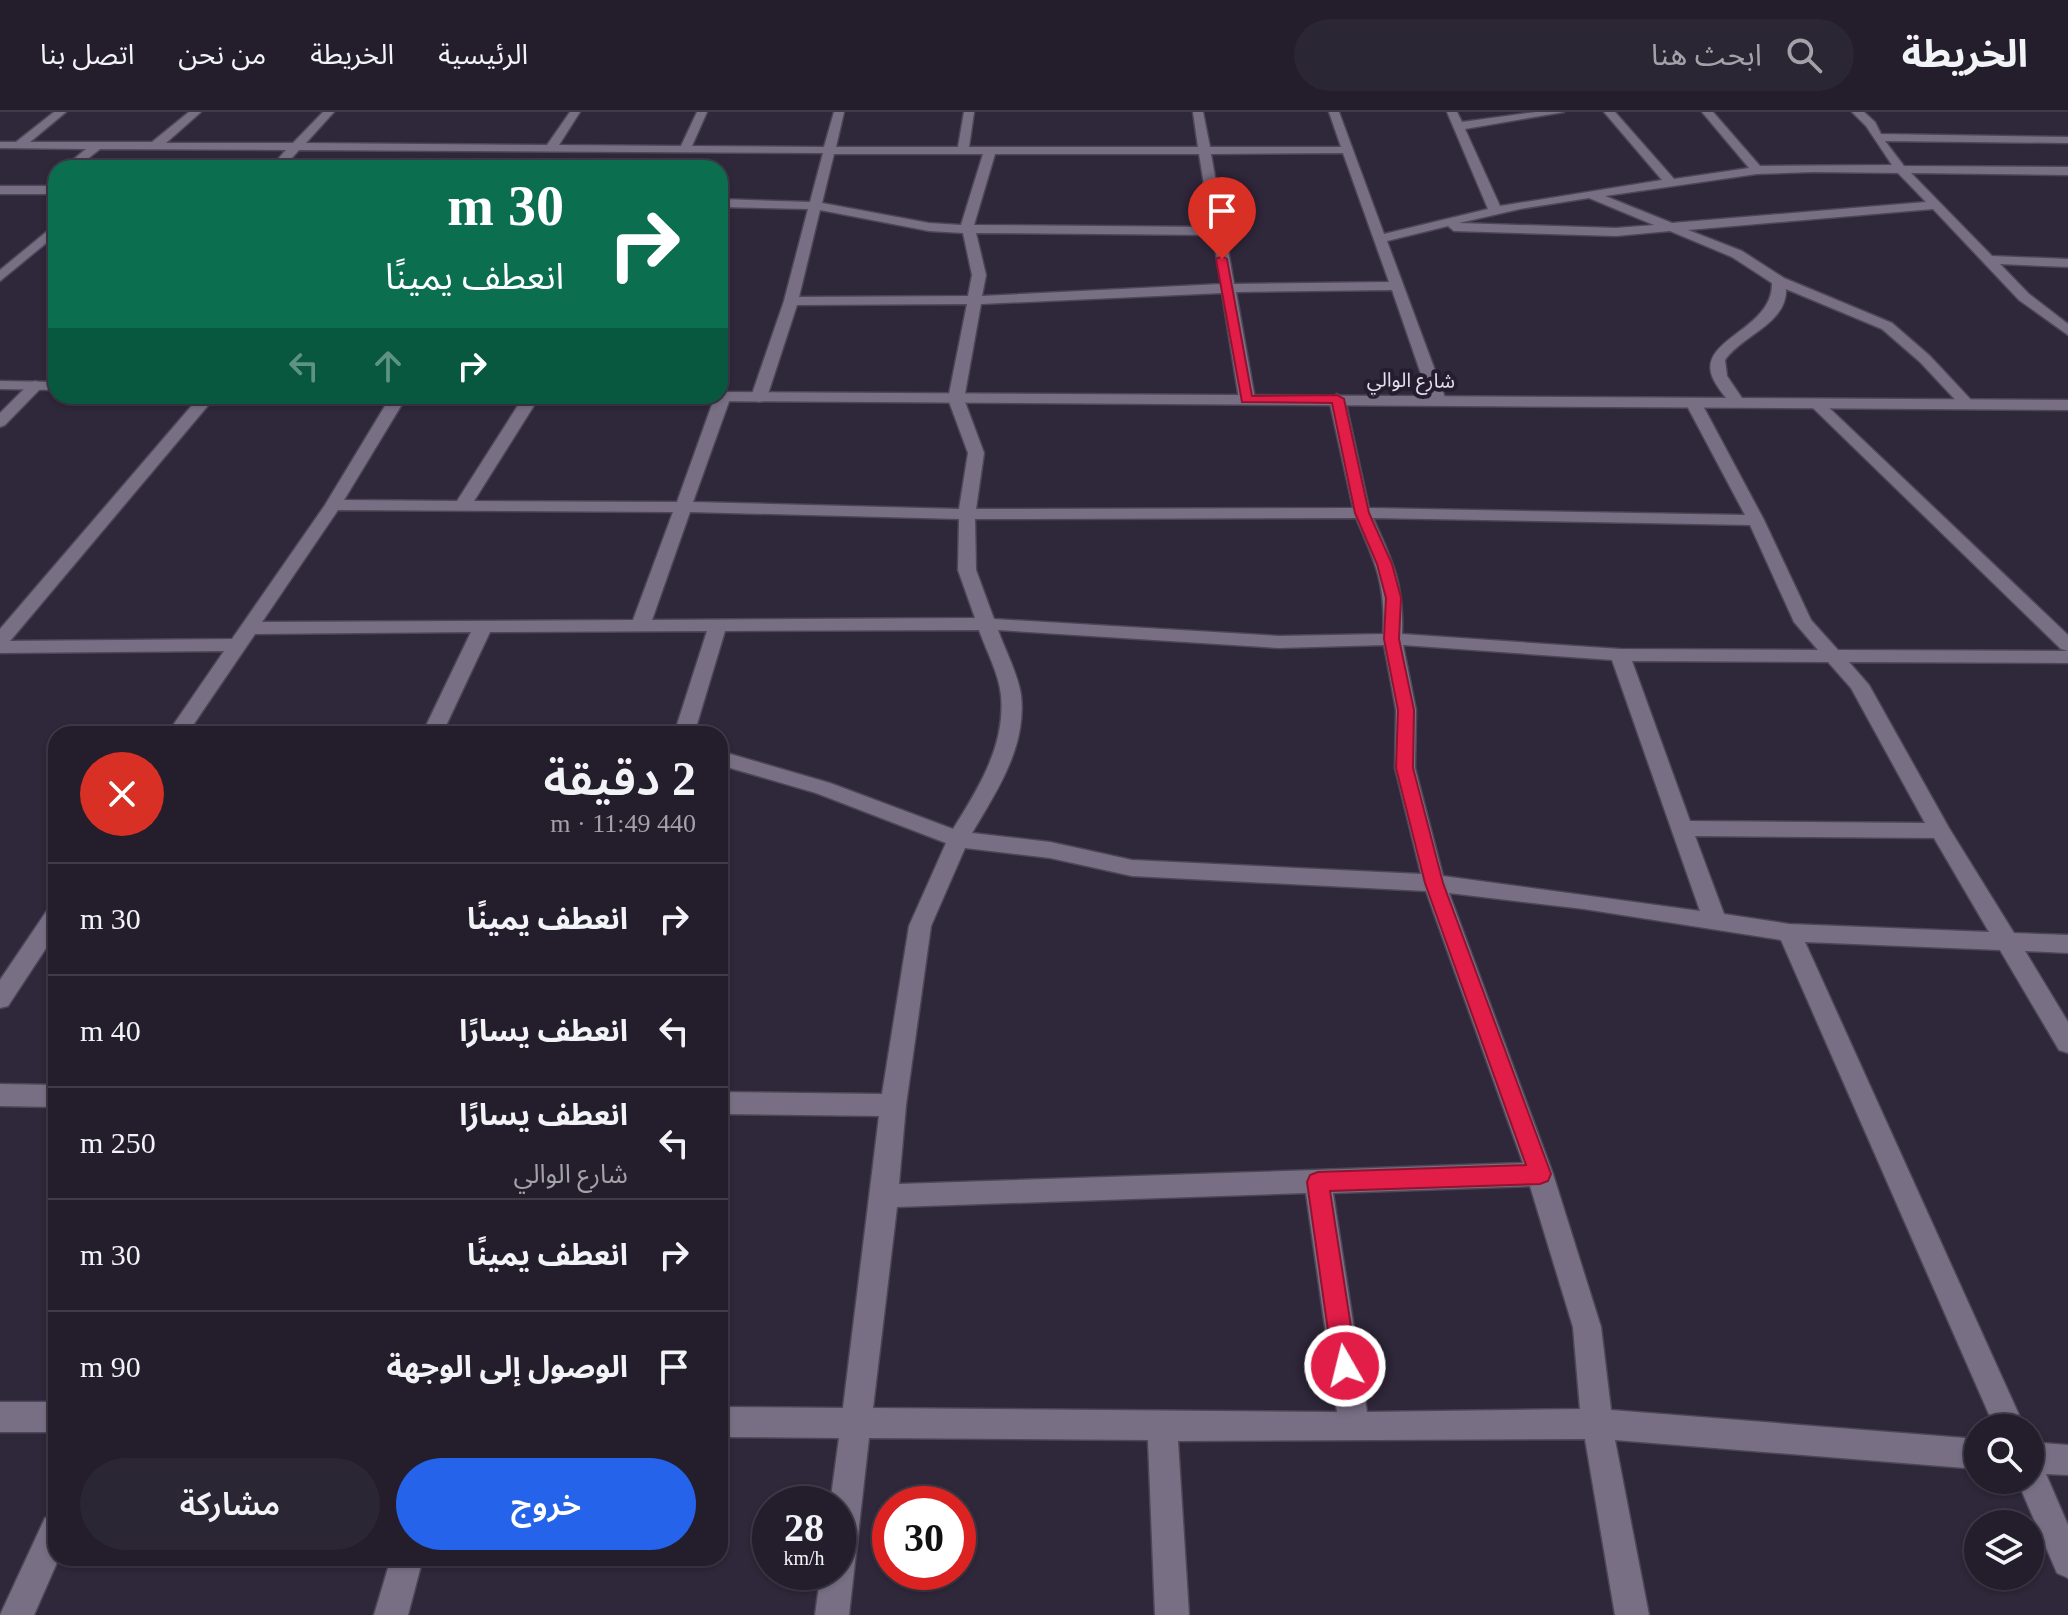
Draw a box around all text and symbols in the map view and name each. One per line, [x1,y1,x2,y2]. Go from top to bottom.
search box [1294,19,1854,91]
icon: search [1782,33,1826,77]
text: الخريطة [1902,33,2028,75]
text: ابحث هنا [1651,38,1762,71]
text: اتصل بنا [40,39,134,70]
text: من نحن [178,39,266,70]
text: الخريطة [310,39,394,70]
text: الرئيسية [438,39,528,70]
text: 30 m [447,175,564,237]
pin [1188,177,1256,259]
icon: arrive [1200,189,1244,233]
icon: right [592,192,696,296]
text: انعطف يمينًا [385,257,564,297]
icon: left [282,344,326,388]
icon: ahead [366,344,410,388]
icon: right [450,344,494,388]
street label: شارع الوالي [1367,368,1455,396]
button: close [80,752,164,836]
text: 2 دقيقة [544,752,696,805]
text: 440 m · 11:49 [550,809,696,838]
icon: right [652,897,696,941]
text: 30 m [80,902,141,935]
text: انعطف يمينًا [467,902,628,935]
icon: left [652,1009,696,1053]
text: 40 m [80,1014,141,1047]
text: انعطف يسارًا [459,1014,628,1047]
text: انعطف يسارًا [459,1098,628,1131]
icon: left [652,1121,696,1165]
text: 250 m [80,1126,156,1159]
text: شارع الوالي [514,1160,628,1189]
icon: right [652,1233,696,1277]
text: 30 m [80,1238,141,1271]
text: انعطف يمينًا [467,1238,628,1271]
position arrow [1303,1324,1387,1408]
icon: arrive [652,1345,696,1389]
text: 90 m [80,1350,141,1383]
text: الوصول إلى الوجهة [386,1350,628,1383]
map controls [1964,1414,2044,1590]
button: search [1964,1414,2044,1494]
button: مشاركة [80,1458,380,1550]
button: خروج [396,1458,696,1550]
speed limit sign: 30 [872,1486,976,1590]
text: 28 [784,1505,824,1550]
button: layers [1964,1510,2044,1590]
text: km/h [783,1547,825,1569]

